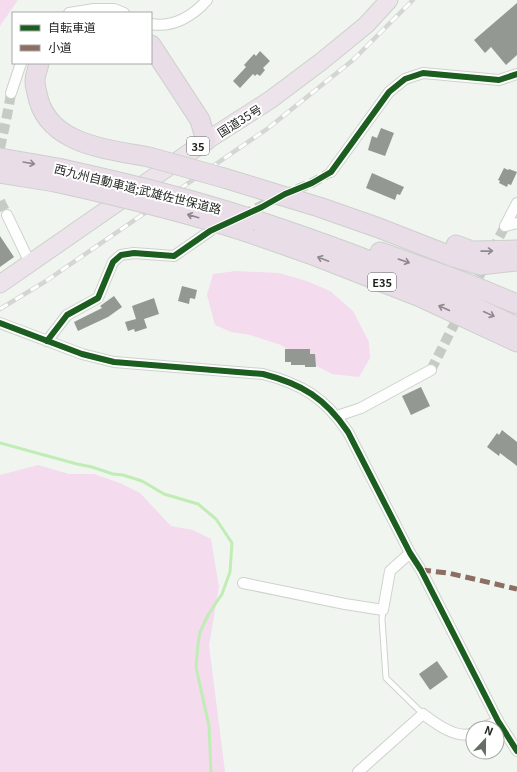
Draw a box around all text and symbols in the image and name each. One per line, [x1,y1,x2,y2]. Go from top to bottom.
legend [12,12,152,64]
text: 自転車道 [48,18,96,35]
text: 小道 [48,38,72,55]
street label: 国道35号 [214,100,264,140]
road number: 35 [187,137,209,155]
one-way arrow [22,159,35,167]
street label: 西九州自動車道;武雄佐世保道路 [53,159,223,217]
one-way arrow [187,211,200,219]
one-way arrow [480,247,493,255]
one-way arrow [318,255,330,263]
one-way arrow [397,258,410,265]
road number: E35 [368,273,396,291]
one-way arrow [438,304,450,311]
one-way arrow [483,311,495,318]
north arrow [465,720,505,760]
text: N [482,721,496,739]

